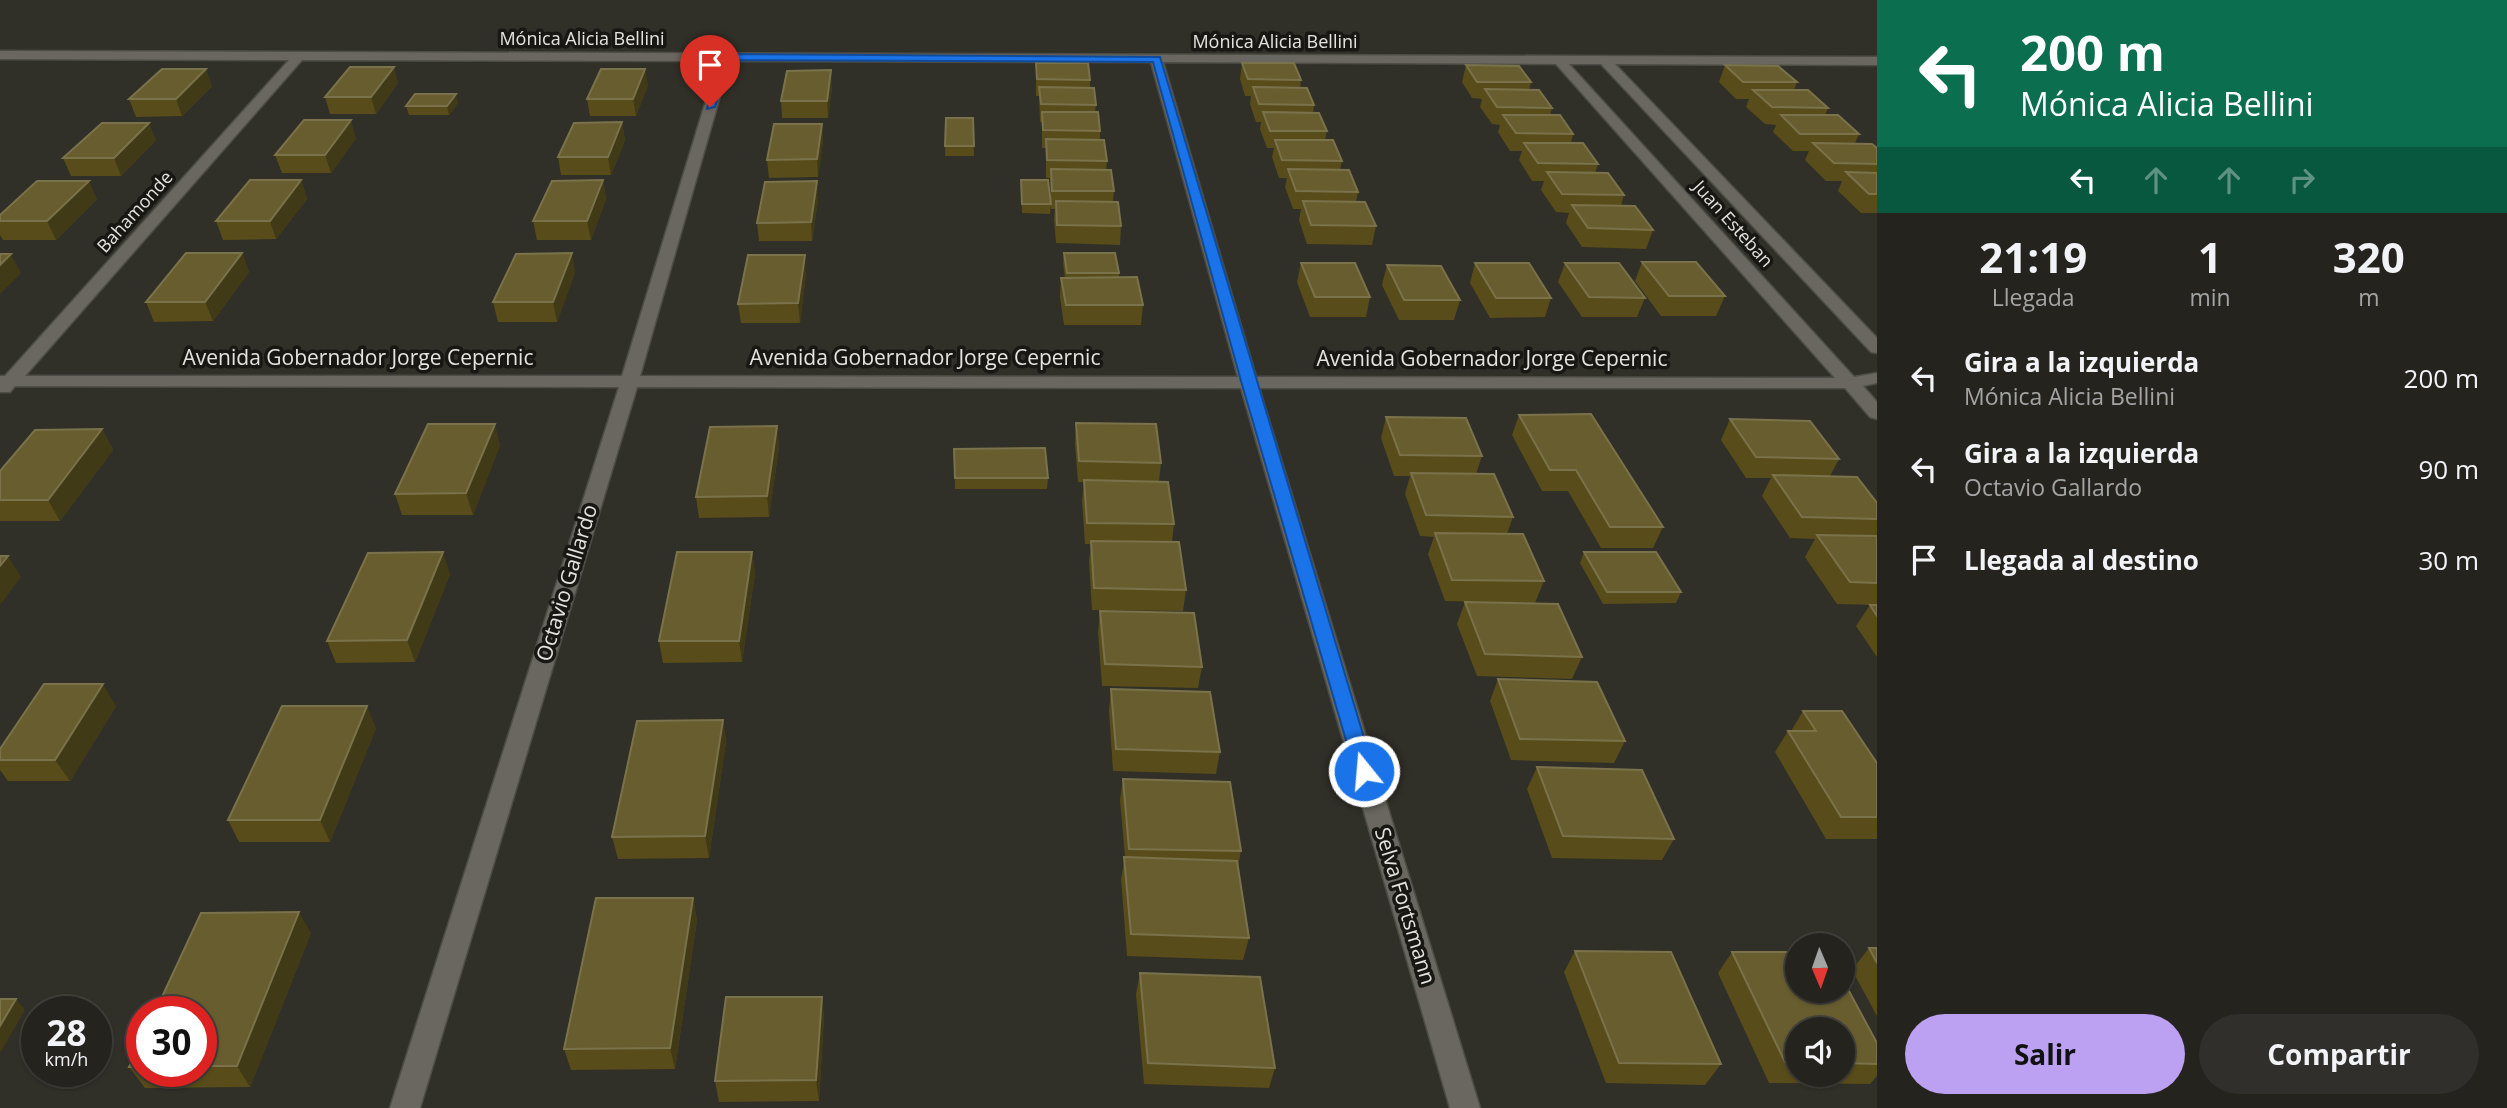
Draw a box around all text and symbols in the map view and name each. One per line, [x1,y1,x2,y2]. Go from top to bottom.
text: 200 m [2020,19,2165,85]
street label: Mónica Alicia Bellini [499,26,665,50]
icon: left [1905,28,1996,119]
street label: Mónica Alicia Bellini [1192,29,1358,53]
pin [680,35,740,107]
icon: arrive [691,46,729,84]
text: Mónica Alicia Bellini [2020,82,2314,125]
icon: left [2064,161,2102,199]
icon: ahead [2137,161,2175,199]
icon: ahead [2210,161,2248,199]
icon: right [2283,161,2321,199]
street label: Bahamonde [91,165,177,257]
street label: Juan Esteban [1687,173,1779,272]
text: 21:19 [1979,228,2087,285]
text: 1 [2198,228,2222,285]
text: 320 [2333,228,2405,285]
text: Llegada [1992,281,2075,313]
text: min [2189,281,2231,313]
text: m [2358,281,2379,313]
street label: Avenida Gobernador Jorge Cepernic [183,343,533,371]
street label: Avenida Gobernador Jorge Cepernic [750,343,1100,371]
street label: Avenida Gobernador Jorge Cepernic [1317,344,1667,372]
text: Gira a la izquierda [1964,344,2199,380]
icon: left [1905,359,1943,397]
text: 200 m [2404,360,2479,396]
text: Mónica Alicia Bellini [1964,380,2175,412]
text: Gira a la izquierda [1964,435,2199,471]
icon: left [1905,450,1943,488]
text: 90 m [2418,451,2479,487]
text: Octavio Gallardo [1964,471,2142,503]
street label: Octavio Gallardo [529,501,603,665]
icon: arrive [1905,541,1943,579]
text: Llegada al destino [1964,542,2199,578]
text: 30 m [2418,542,2479,578]
position arrow [1327,734,1401,808]
street label: Selva Fortsmann [1369,824,1443,988]
north arrow [1785,933,1855,1003]
map controls [1785,933,1855,1087]
speed limit sign: 30 [126,996,217,1087]
text: 28 [46,1009,87,1056]
button: Salir [1905,1014,2185,1094]
button: Compartir [2199,1014,2479,1094]
button: sound [1785,1017,1855,1087]
text: km/h [45,1047,88,1071]

